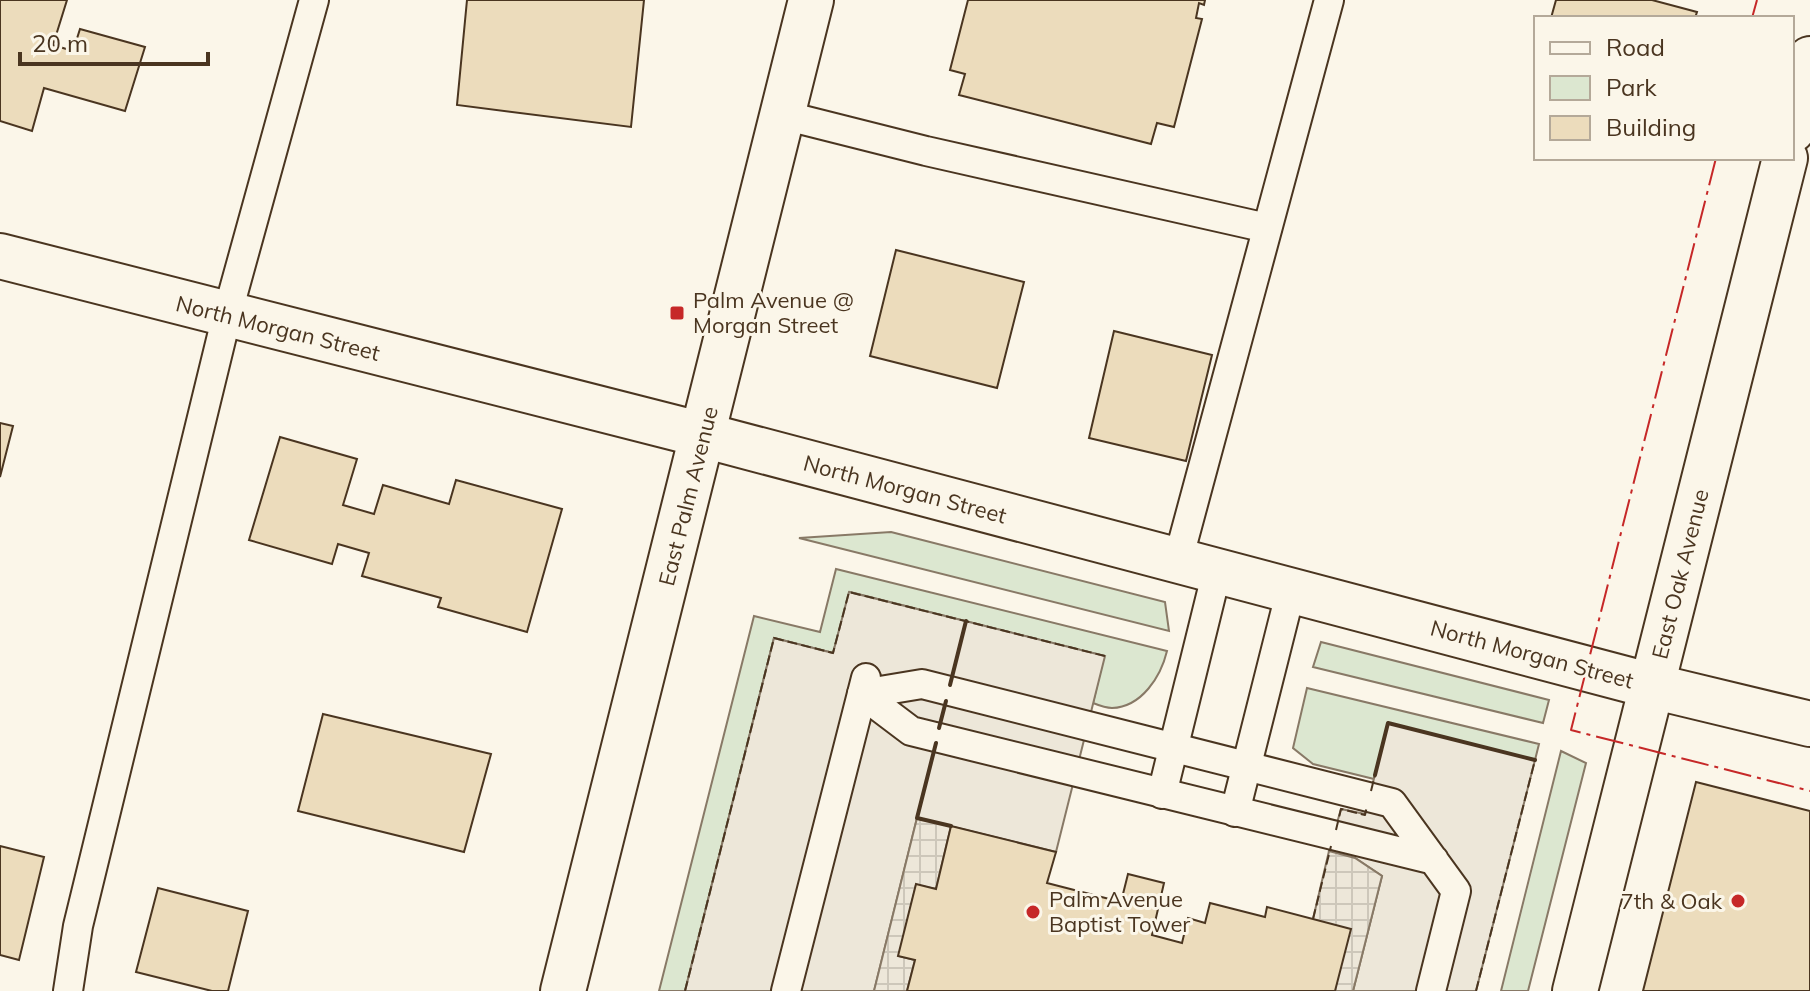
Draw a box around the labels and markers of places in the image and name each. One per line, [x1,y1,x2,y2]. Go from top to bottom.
place label: Palm Avenue @ Morgan Street [693,286,854,339]
marker: Palm Avenue @ Morgan Street [668,304,686,322]
place label: Palm Avenue Baptist Tower [1049,885,1190,938]
place label: 7th & Oak [1620,887,1723,915]
marker: 7th & Oak [1729,892,1747,910]
marker: Palm Avenue Baptist Tower [1024,903,1042,921]

